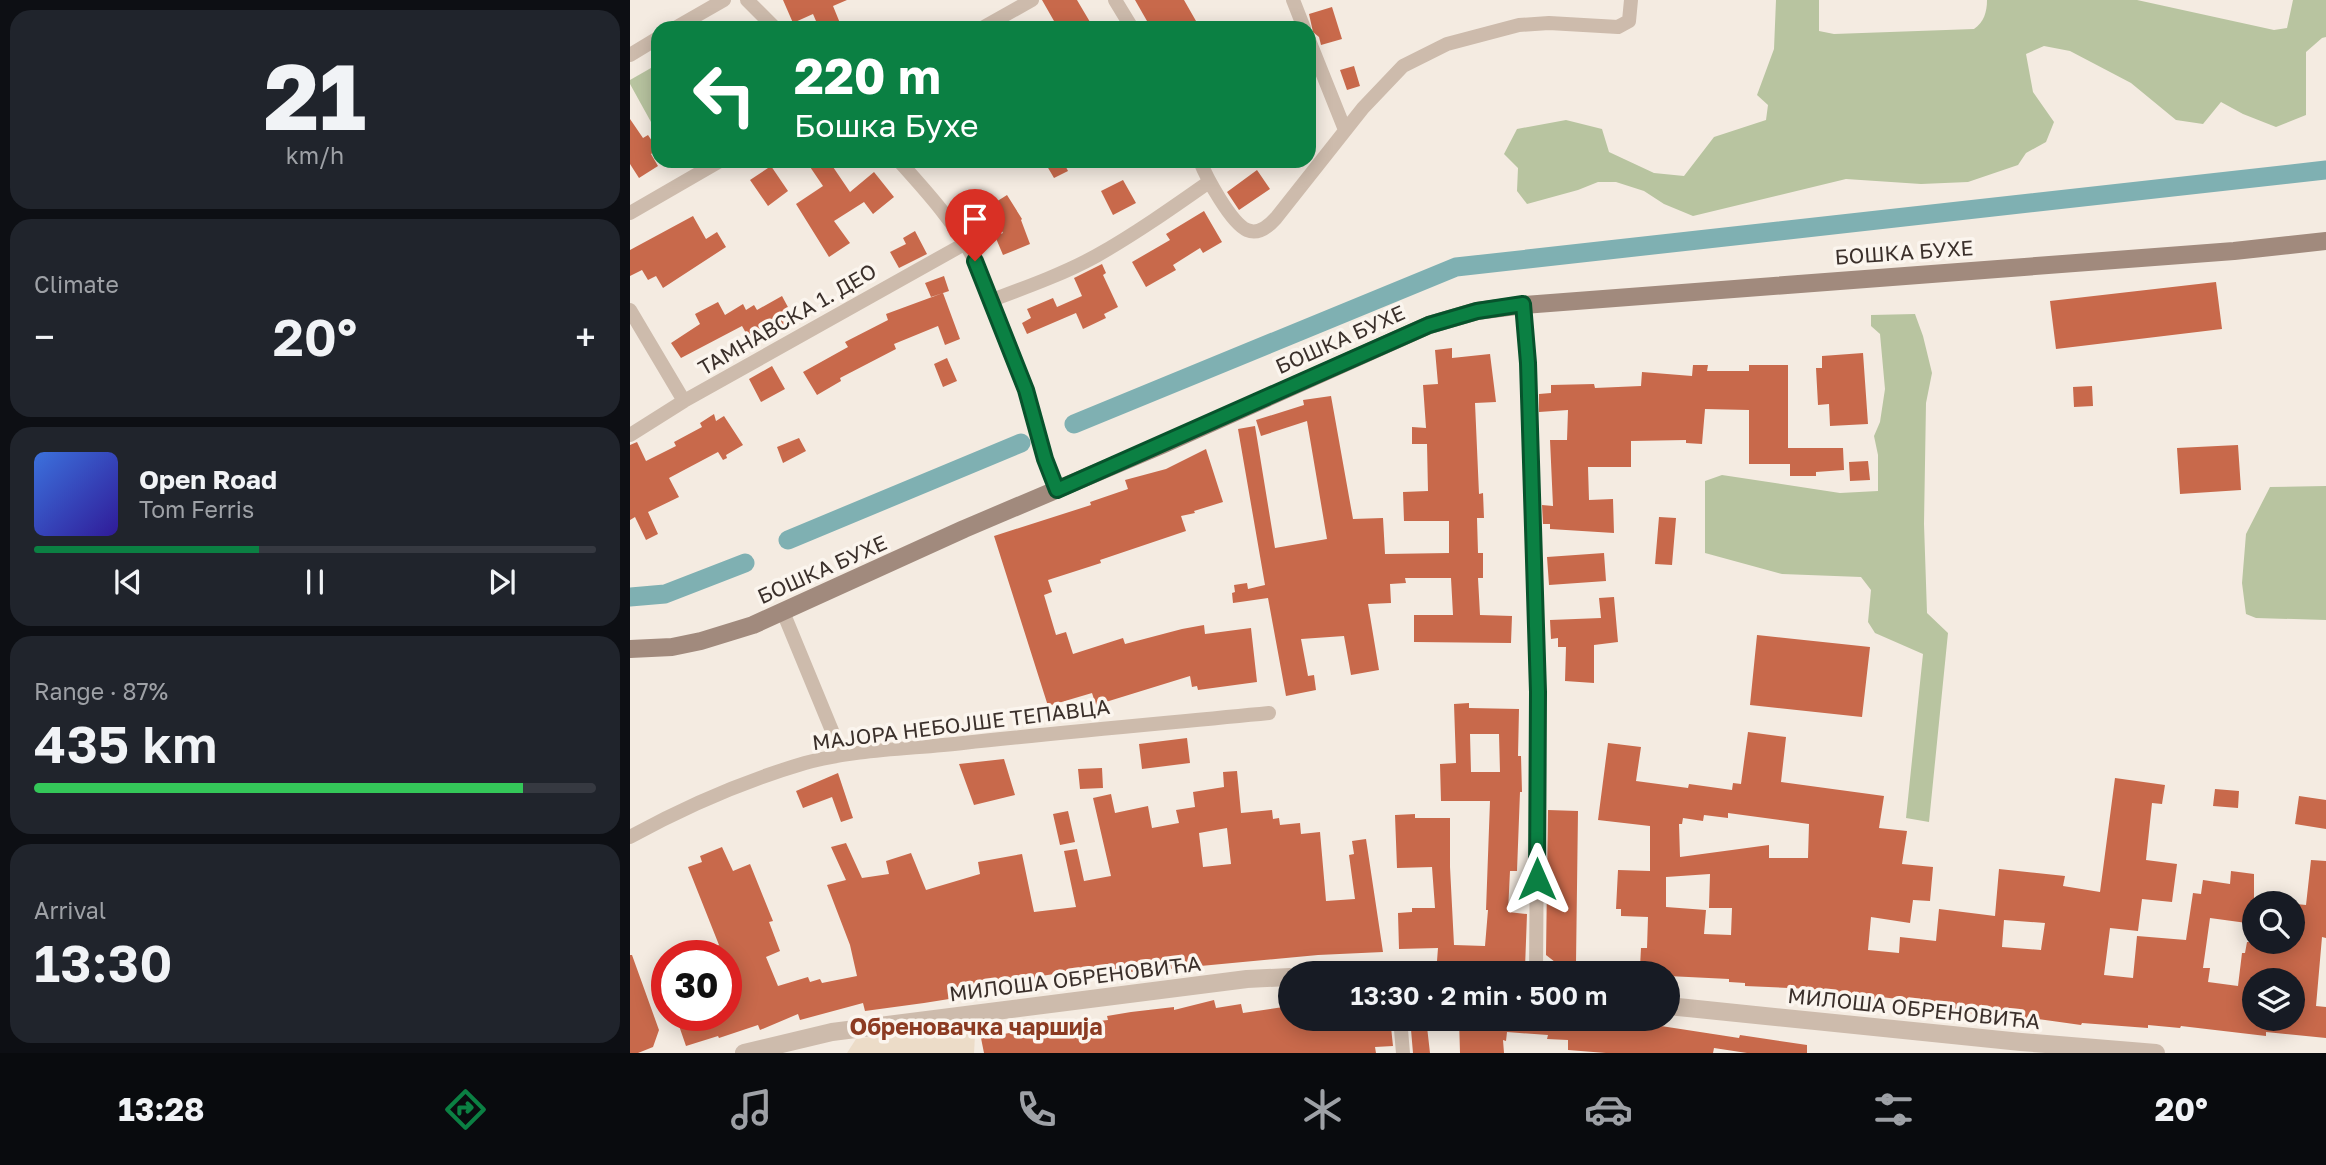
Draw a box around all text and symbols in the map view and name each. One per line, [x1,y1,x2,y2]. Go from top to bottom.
text: 21 [264,41,366,150]
text: 220 m [794,46,941,105]
icon: left [679,49,770,140]
text: Бошка Бухе [794,106,979,144]
text: km/h [286,141,344,169]
pin [945,189,1005,261]
icon: arrive [956,200,994,238]
street label: БОШКА БУХЕ [1834,234,1974,270]
street label: ТАМНАВСКА 1. ДЕО [693,257,881,381]
text: Climate [34,270,119,298]
street label: БОШКА БУХЕ [1271,299,1409,379]
text: 20° [273,305,357,367]
text: − [34,314,55,359]
text: + [575,314,596,359]
text: Open Road [139,464,277,495]
text: Tom Ferris [139,495,254,523]
street label: БОШКА БУХЕ [753,529,891,609]
icon: previous [109,563,147,601]
icon: pause [296,563,334,601]
icon: next [483,563,521,601]
text: Range · 87% [34,677,168,705]
street label: МАЈОРА НЕБОЈШЕ ТЕПАВЦА [811,693,1111,755]
text: 435 km [34,712,218,774]
position arrow [1500,842,1574,916]
map controls [2242,891,2305,1031]
button: search [2242,891,2305,954]
text: Arrival [34,896,106,924]
text: 13:30 [34,931,172,993]
speed limit sign: 30 [651,940,742,1031]
street label: МИЛОША ОБРЕНОВИЋА [948,950,1202,1006]
button: layers [2242,968,2305,1031]
text: 13:30 · 2 min · 500 m [1351,980,1607,1011]
street label: МИЛОША ОБРЕНОВИЋА [1787,982,2041,1034]
district label: Обреновачка чаршија [849,1012,1103,1040]
icon: directions [441,1085,490,1134]
icon: music [727,1085,776,1134]
icon: phone [1012,1085,1061,1134]
icon: climate [1298,1085,1347,1134]
icon: car [1584,1085,1633,1134]
icon: filters [1869,1085,1918,1134]
text: 13:28 [118,1090,205,1128]
text: 20° [2155,1090,2208,1128]

